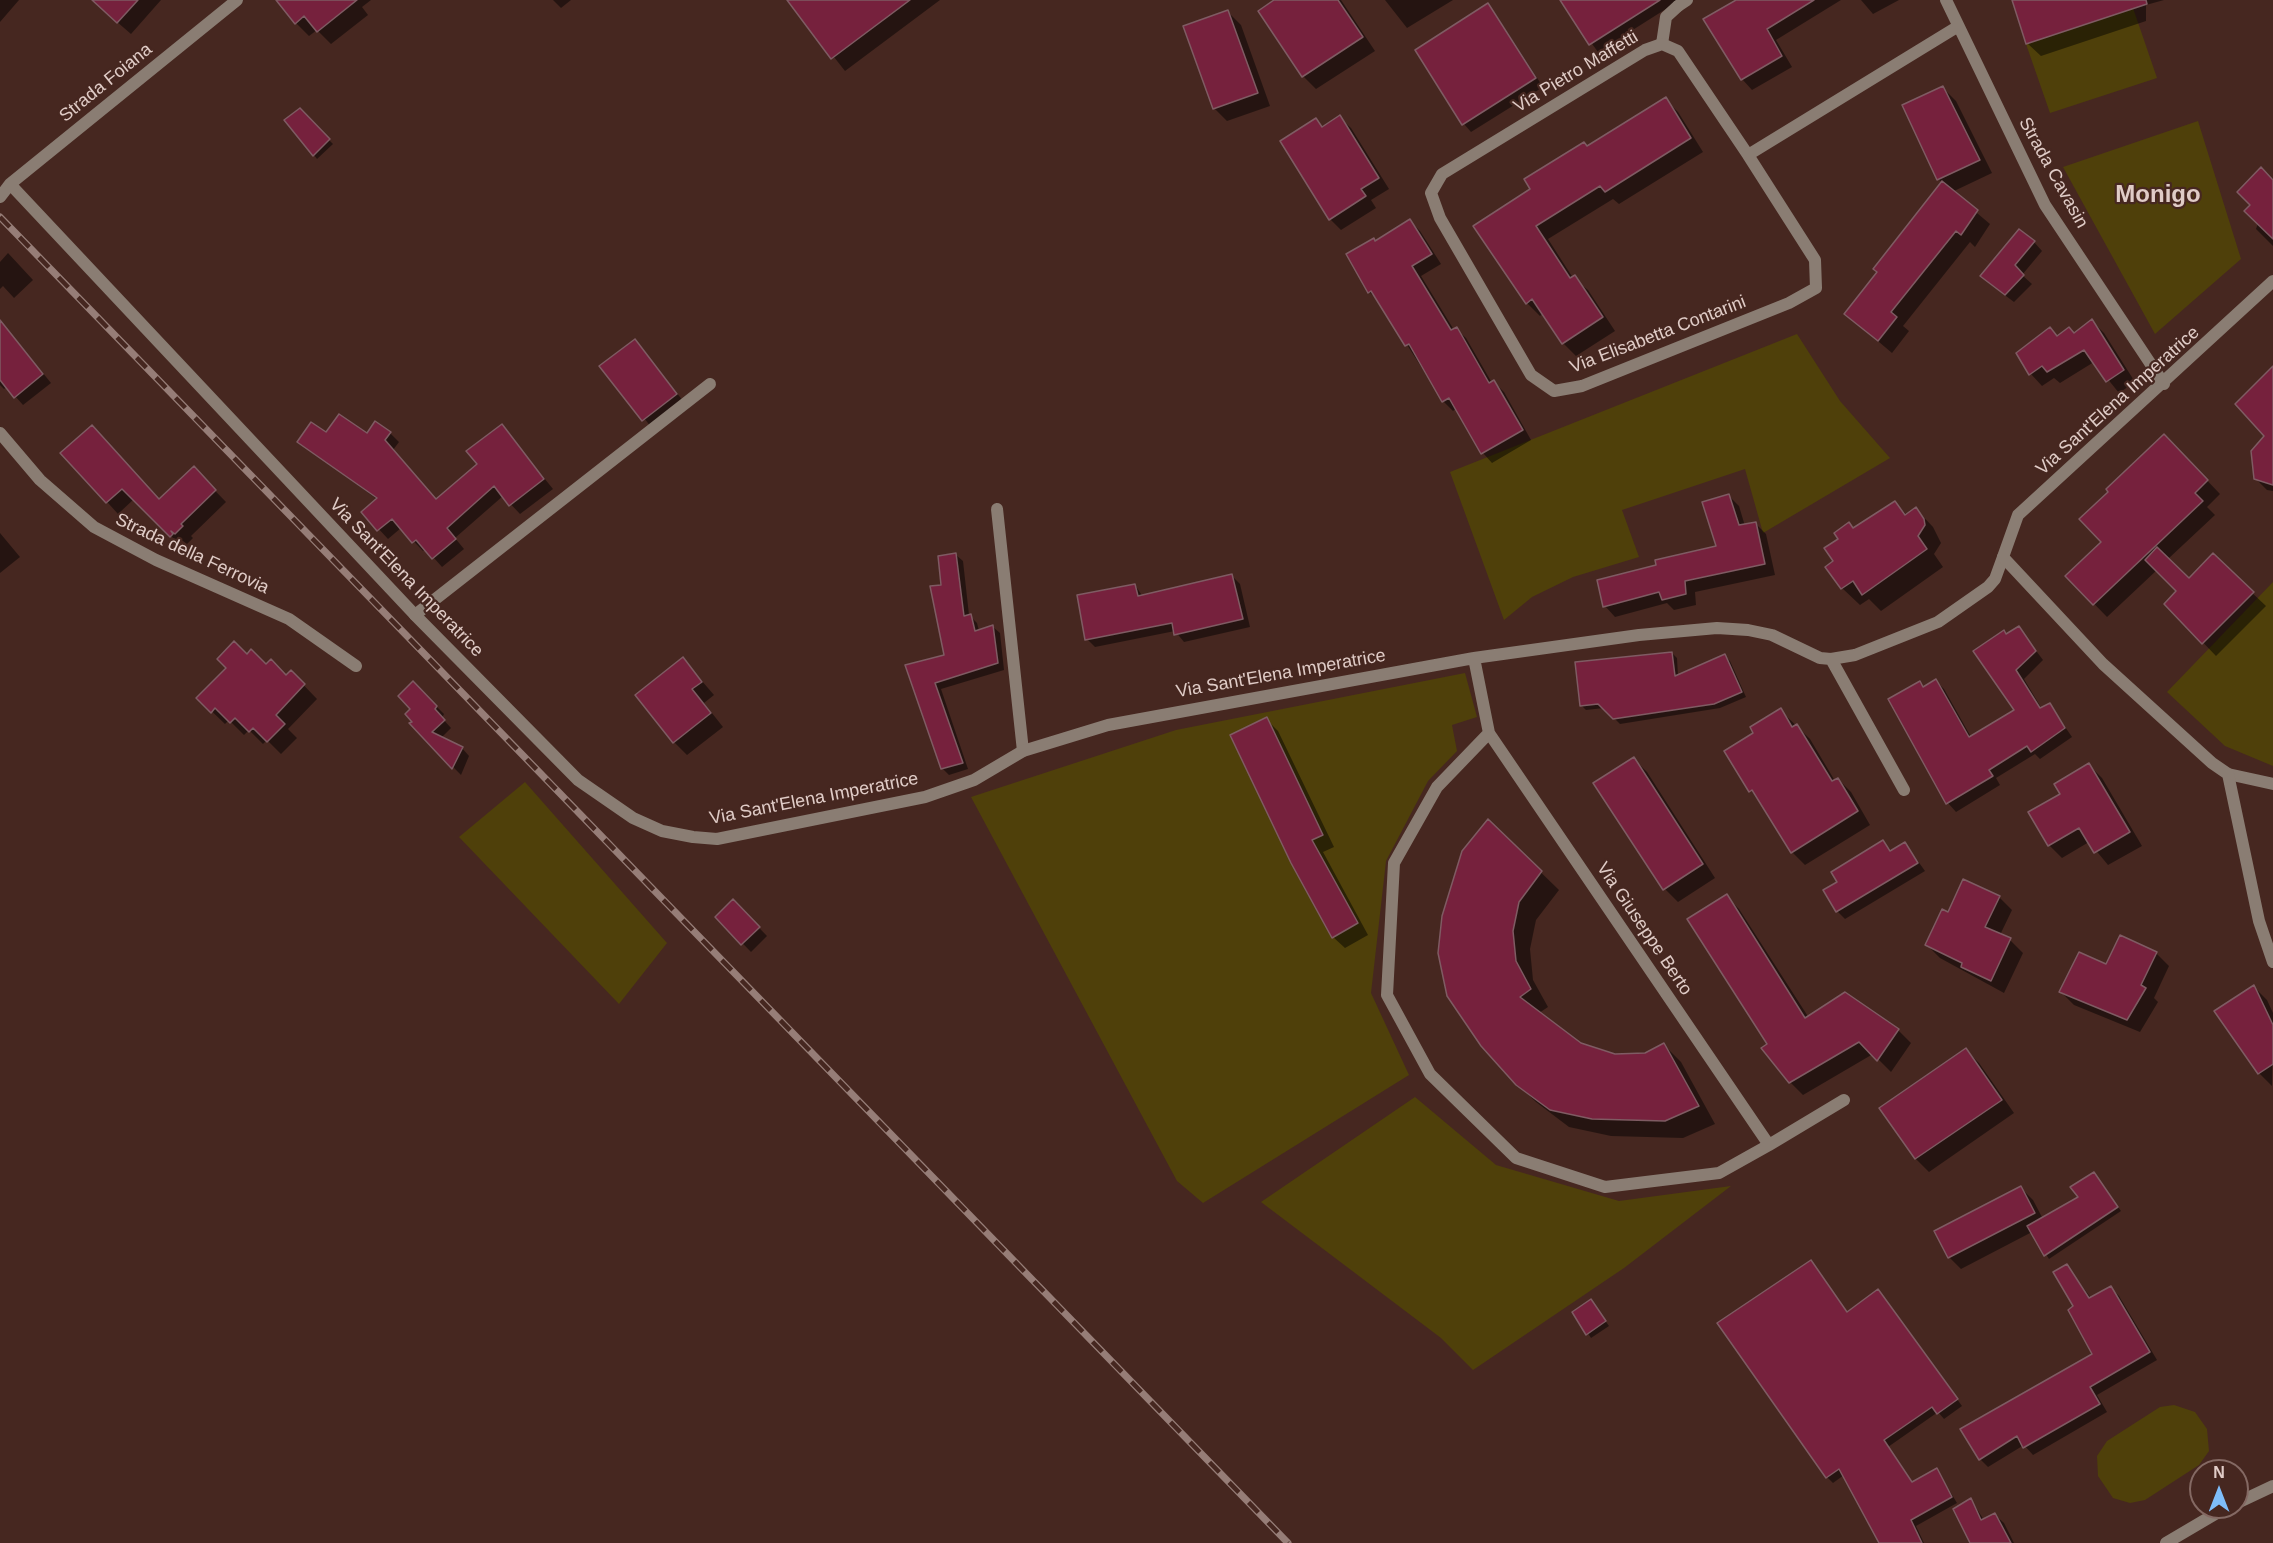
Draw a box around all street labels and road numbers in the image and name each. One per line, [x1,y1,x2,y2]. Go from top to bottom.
street label: Via Pietro Maffetti [1510,26,1642,118]
street label: Strada Foiana [55,39,157,127]
street label: Strada Cavasin [2014,114,2092,232]
street label: Via Elisabetta Contarini [1567,291,1749,379]
street label: Via Sant'Elena Imperatrice [2032,322,2204,480]
street label: Via Sant'Elena Imperatrice [325,494,487,662]
street label: Strada della Ferrovia [112,509,272,599]
street label: Via Sant'Elena Imperatrice [1175,645,1387,703]
street label: Via Sant'Elena Imperatrice [708,768,920,830]
street label: Via Giuseppe Berto [1591,858,1697,1000]

